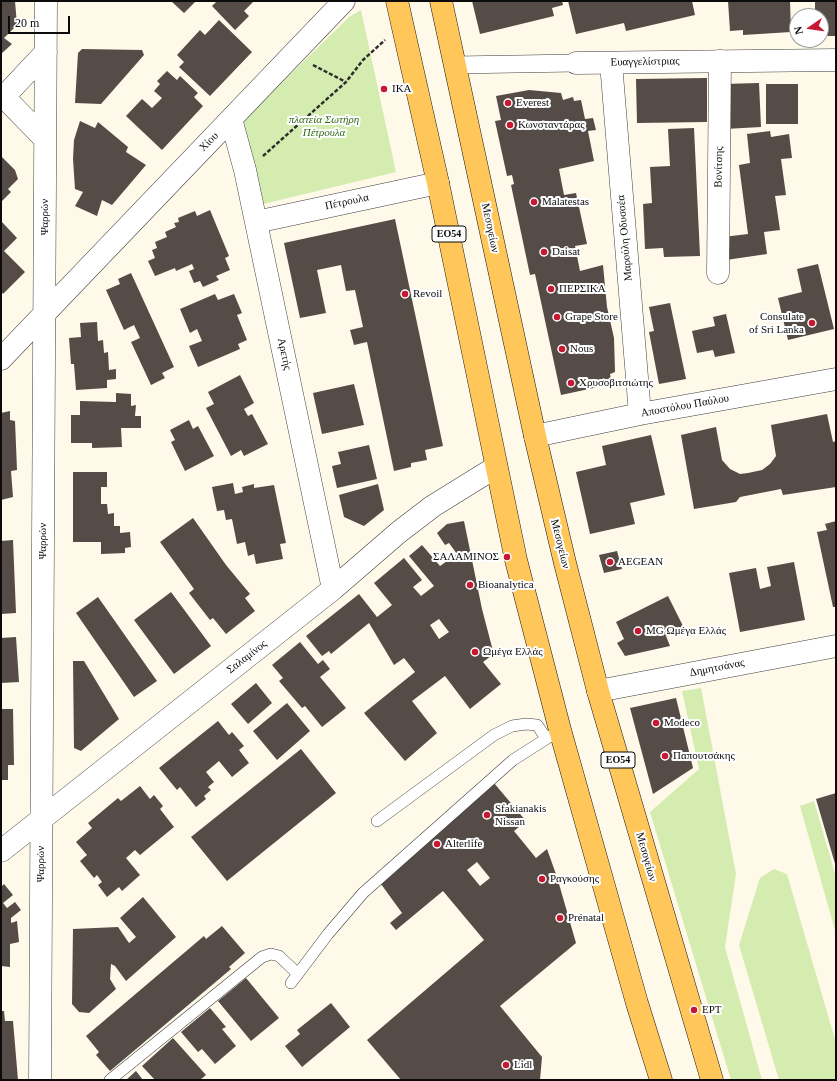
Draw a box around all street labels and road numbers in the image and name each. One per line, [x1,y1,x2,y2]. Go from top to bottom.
street label: Ευαγγελίστριας [610,55,680,69]
street label: Χίου [197,130,221,154]
street label: Βονίτσης [712,146,726,188]
street label: Πέτρουλα [324,191,370,213]
street label: Μαρούλη Οδυσσέα [615,194,635,282]
street label: Ψαρρών [38,199,52,235]
street label: Μεσογείων [478,202,502,254]
road number: ΕΟ54 [432,226,466,242]
street label: Αρετής [274,337,294,371]
street label: Αποστόλου Παύλου [640,392,730,420]
street label: Μεσογείων [548,518,572,570]
street label: Ψαρρών [36,523,50,559]
street label: Σαλαμίνος [224,637,270,677]
street label: Δημητσάνας [688,656,746,680]
road number: ΕΟ54 [601,752,635,768]
street label: Μεσογείων [633,831,659,883]
street label: Ψαρρών [34,846,48,882]

